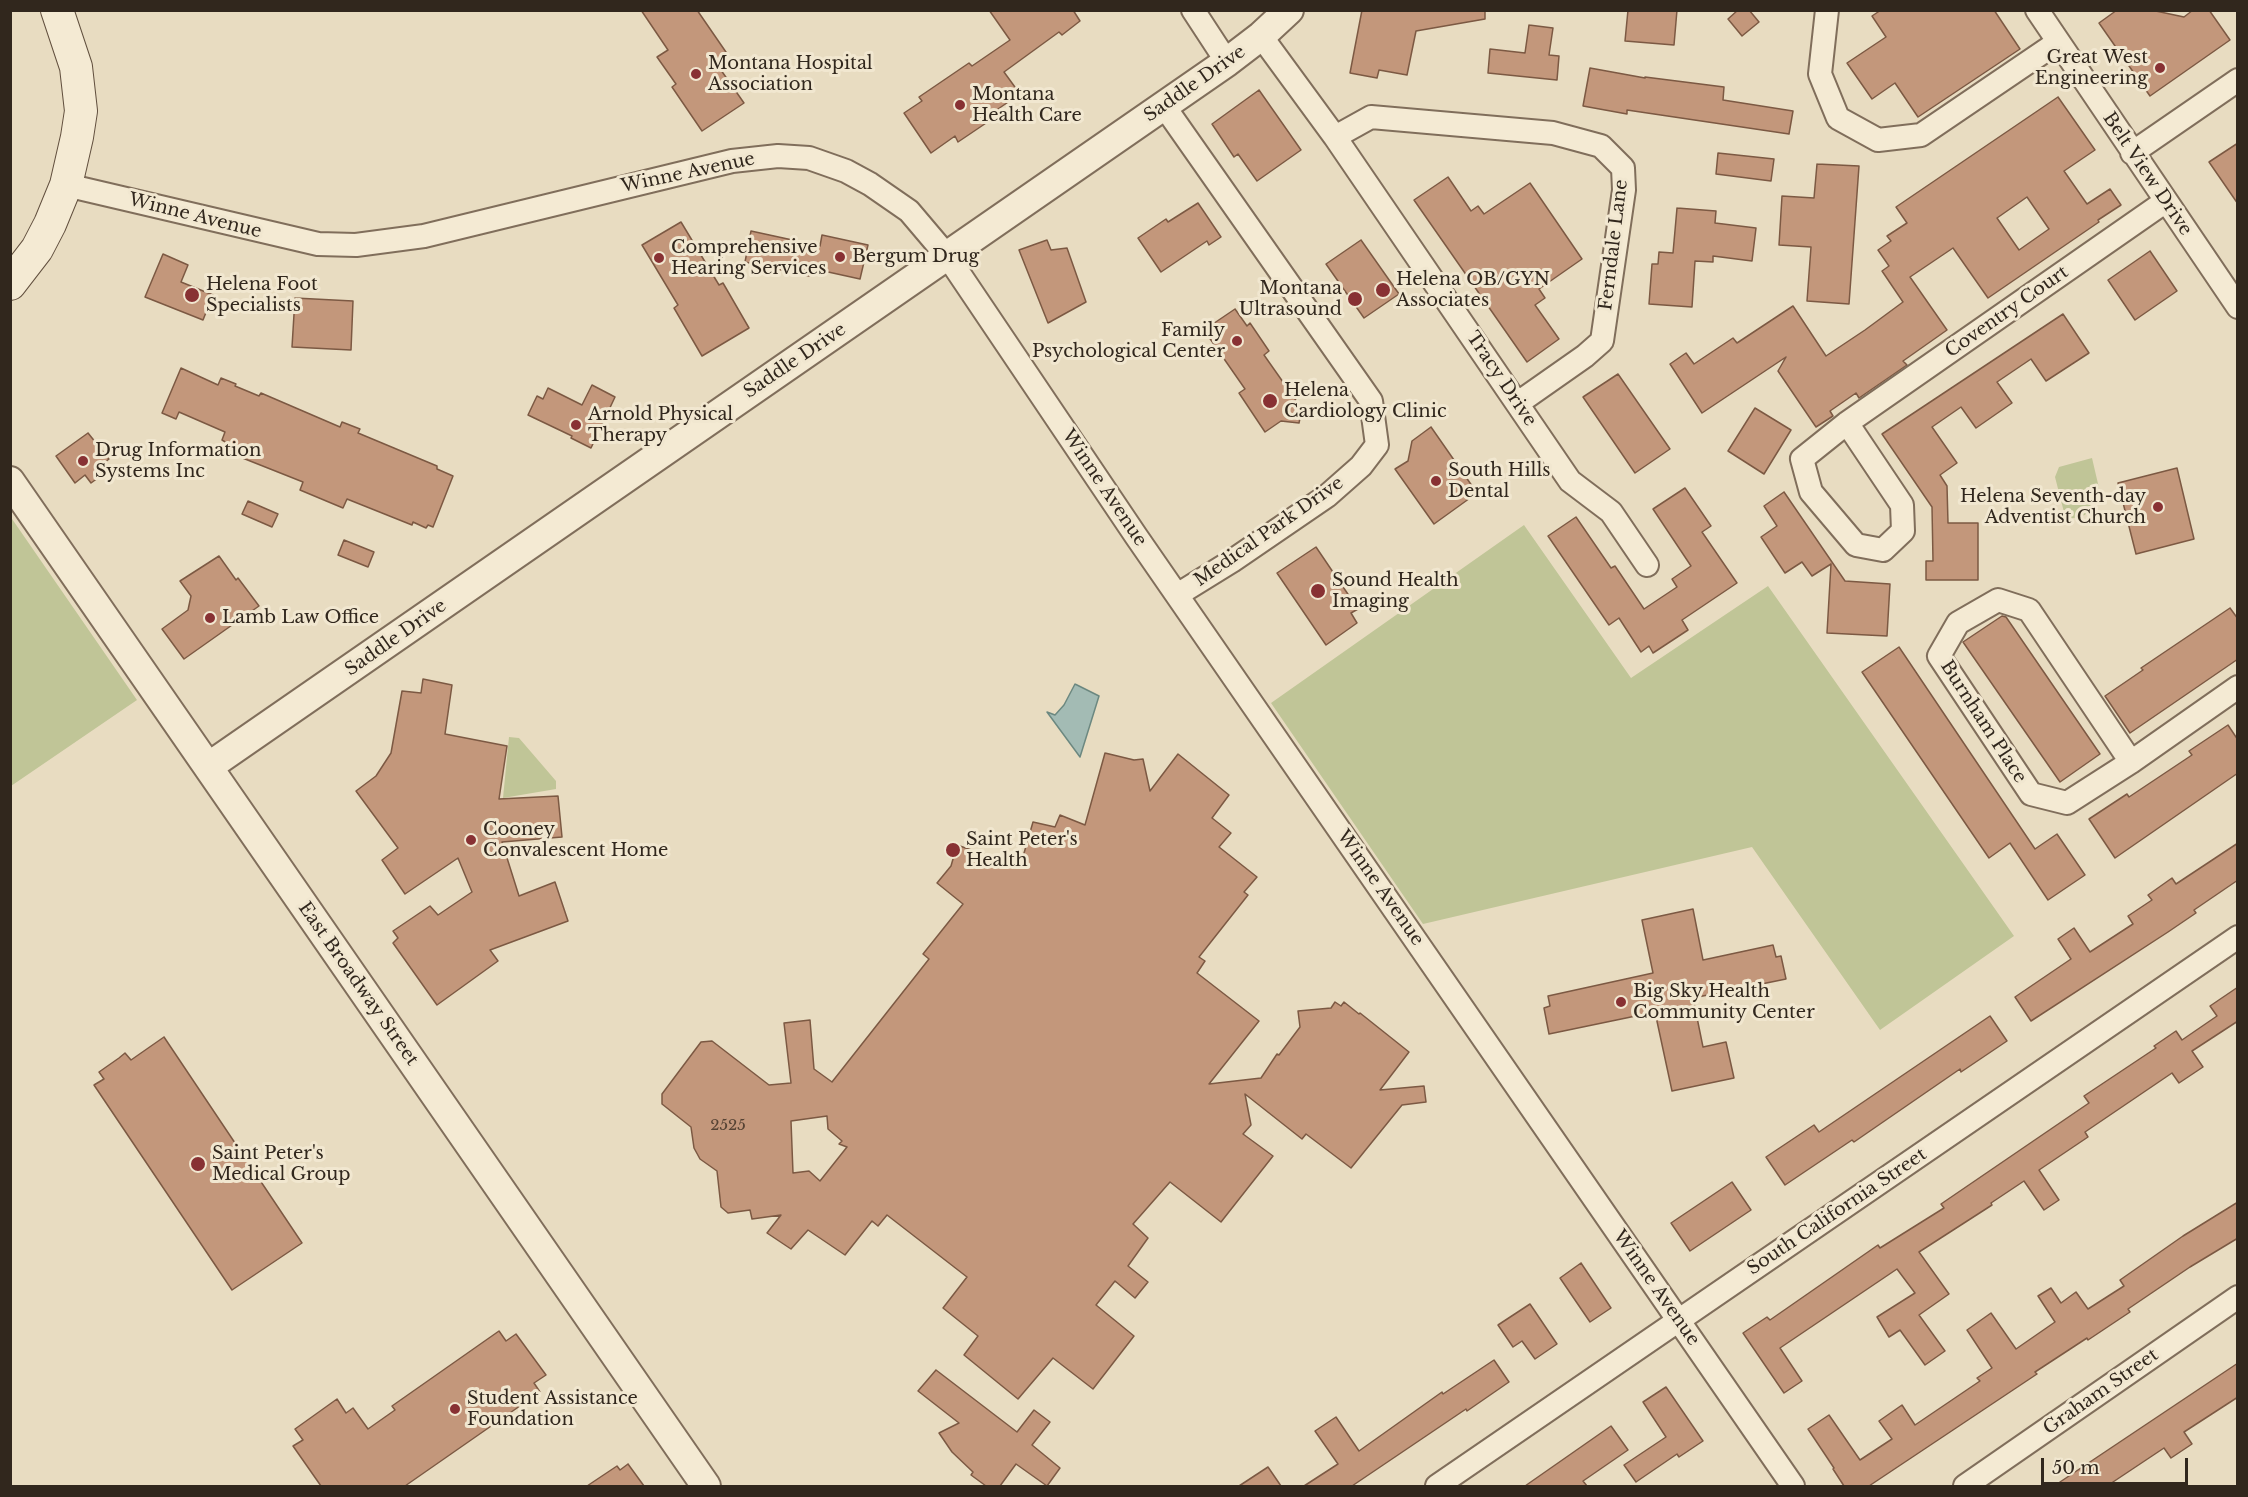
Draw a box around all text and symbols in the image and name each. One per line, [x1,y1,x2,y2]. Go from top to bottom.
street label: Saddle Drive [1140,41,1250,127]
place label: Great West Engineering [2035,47,2148,90]
place label: Montana Hospital Association [708,53,873,96]
marker: Great West Engineering [2153,61,2167,75]
marker: Montana Hospital Association [689,67,703,81]
place label: Montana Health Care [972,84,1082,127]
marker: Montana Health Care [953,98,967,112]
street label: Belt View Drive [2098,108,2196,240]
street label: Winne Avenue [619,148,757,198]
street label: Ferndale Lane [1595,178,1633,312]
street label: Winne Avenue [126,189,264,243]
place label: Comprehensive Hearing Services [671,237,826,280]
place label: Bergum Drug [852,246,979,268]
marker: Bergum Drug [833,250,847,264]
marker: Comprehensive Hearing Services [652,251,666,265]
street label: Coventry Court [1941,262,2073,362]
place label: Helena OB/GYN Associates [1396,269,1550,312]
place label: Helena Foot Specialists [206,274,318,316]
place label: Montana Ultrasound [1239,278,1342,320]
marker: Helena OB/GYN Associates [1374,281,1392,299]
marker: Helena Foot Specialists [183,286,201,304]
marker: Montana Ultrasound [1346,290,1364,308]
street label: Saddle Drive [740,319,850,403]
place label: Family Psychological Center [1032,320,1225,362]
street label: Tracy Drive [1461,328,1541,430]
marker: Family Psychological Center [1230,334,1244,348]
place label: Helena Cardiology Clinic [1284,380,1447,422]
marker: Helena Cardiology Clinic [1261,392,1279,410]
place label: Arnold Physical Therapy [588,404,733,446]
marker: Arnold Physical Therapy [569,418,583,432]
street label: Winne Avenue [1057,426,1151,550]
place label: Drug Information Systems Inc [95,440,261,482]
marker: Drug Information Systems Inc [76,454,90,468]
place label: South Hills Dental [1448,460,1550,502]
street label: Medical Park Drive [1190,472,1348,592]
marker: South Hills Dental [1429,474,1443,488]
place label: Helena Seventh-day Adventist Church [1960,486,2146,528]
marker: Helena Seventh-day Adventist Church [2151,500,2165,514]
place label: Sound Health Imaging [1332,570,1459,612]
marker: Sound Health Imaging [1309,582,1327,600]
street label: Saddle Drive [341,595,451,681]
place label: Lamb Law Office [222,607,379,629]
marker: Lamb Law Office [203,611,217,625]
street label: Burnham Place [1935,657,2031,787]
place label: Cooney Convalescent Home [483,819,668,862]
street label: Winne Avenue [1332,826,1428,950]
place label: Saint Peter's Health [966,829,1078,872]
marker: Cooney Convalescent Home [464,833,478,847]
marker: Saint Peter's Health [944,841,962,859]
street label: East Broadway Street [293,898,423,1070]
place label: Big Sky Health Community Center [1633,981,1815,1024]
marker: Big Sky Health Community Center [1614,995,1628,1009]
house number: 2525 [710,1117,746,1135]
place label: Saint Peter's Medical Group [212,1143,351,1186]
street label: South California Street [1743,1144,1931,1280]
marker: Saint Peter's Medical Group [189,1155,207,1173]
street label: Winne Avenue [1608,1226,1704,1350]
street label: Graham Street [2039,1344,2163,1440]
place label: Student Assistance Foundation [467,1388,638,1430]
marker: Student Assistance Foundation [448,1402,462,1416]
scale bar [2044,1446,2191,1484]
text: 50 m [2052,1457,2100,1479]

